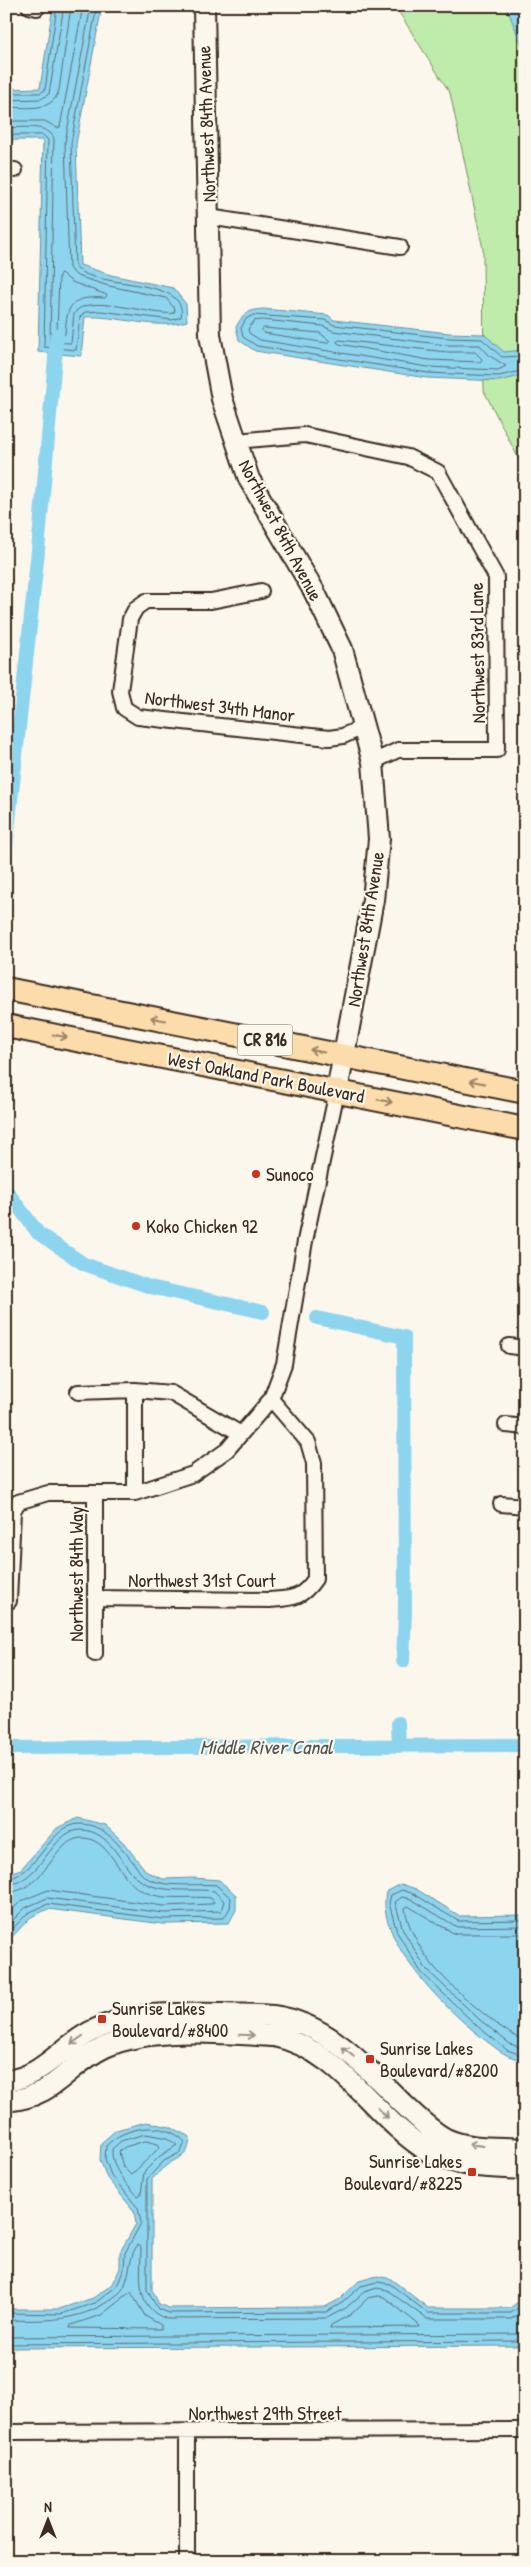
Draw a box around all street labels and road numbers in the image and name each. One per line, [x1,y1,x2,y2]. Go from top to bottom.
street label: Northwest 84th Avenue [190,45,222,203]
street label: Northwest 84th Avenue [233,455,329,606]
street label: Northwest 83rd Lane [463,582,491,724]
street label: Northwest 34th Manor [143,684,297,728]
street label: Northwest 84th Avenue [340,849,390,1008]
road number: CR 816 [238,1024,292,1056]
street label: West Oakland Park Boulevard [166,1045,367,1109]
street label: Northwest 84th Way [63,1506,89,1642]
street label: Northwest 31st Court [128,1567,276,1593]
street label: Northwest 29th Street [188,2400,342,2426]

